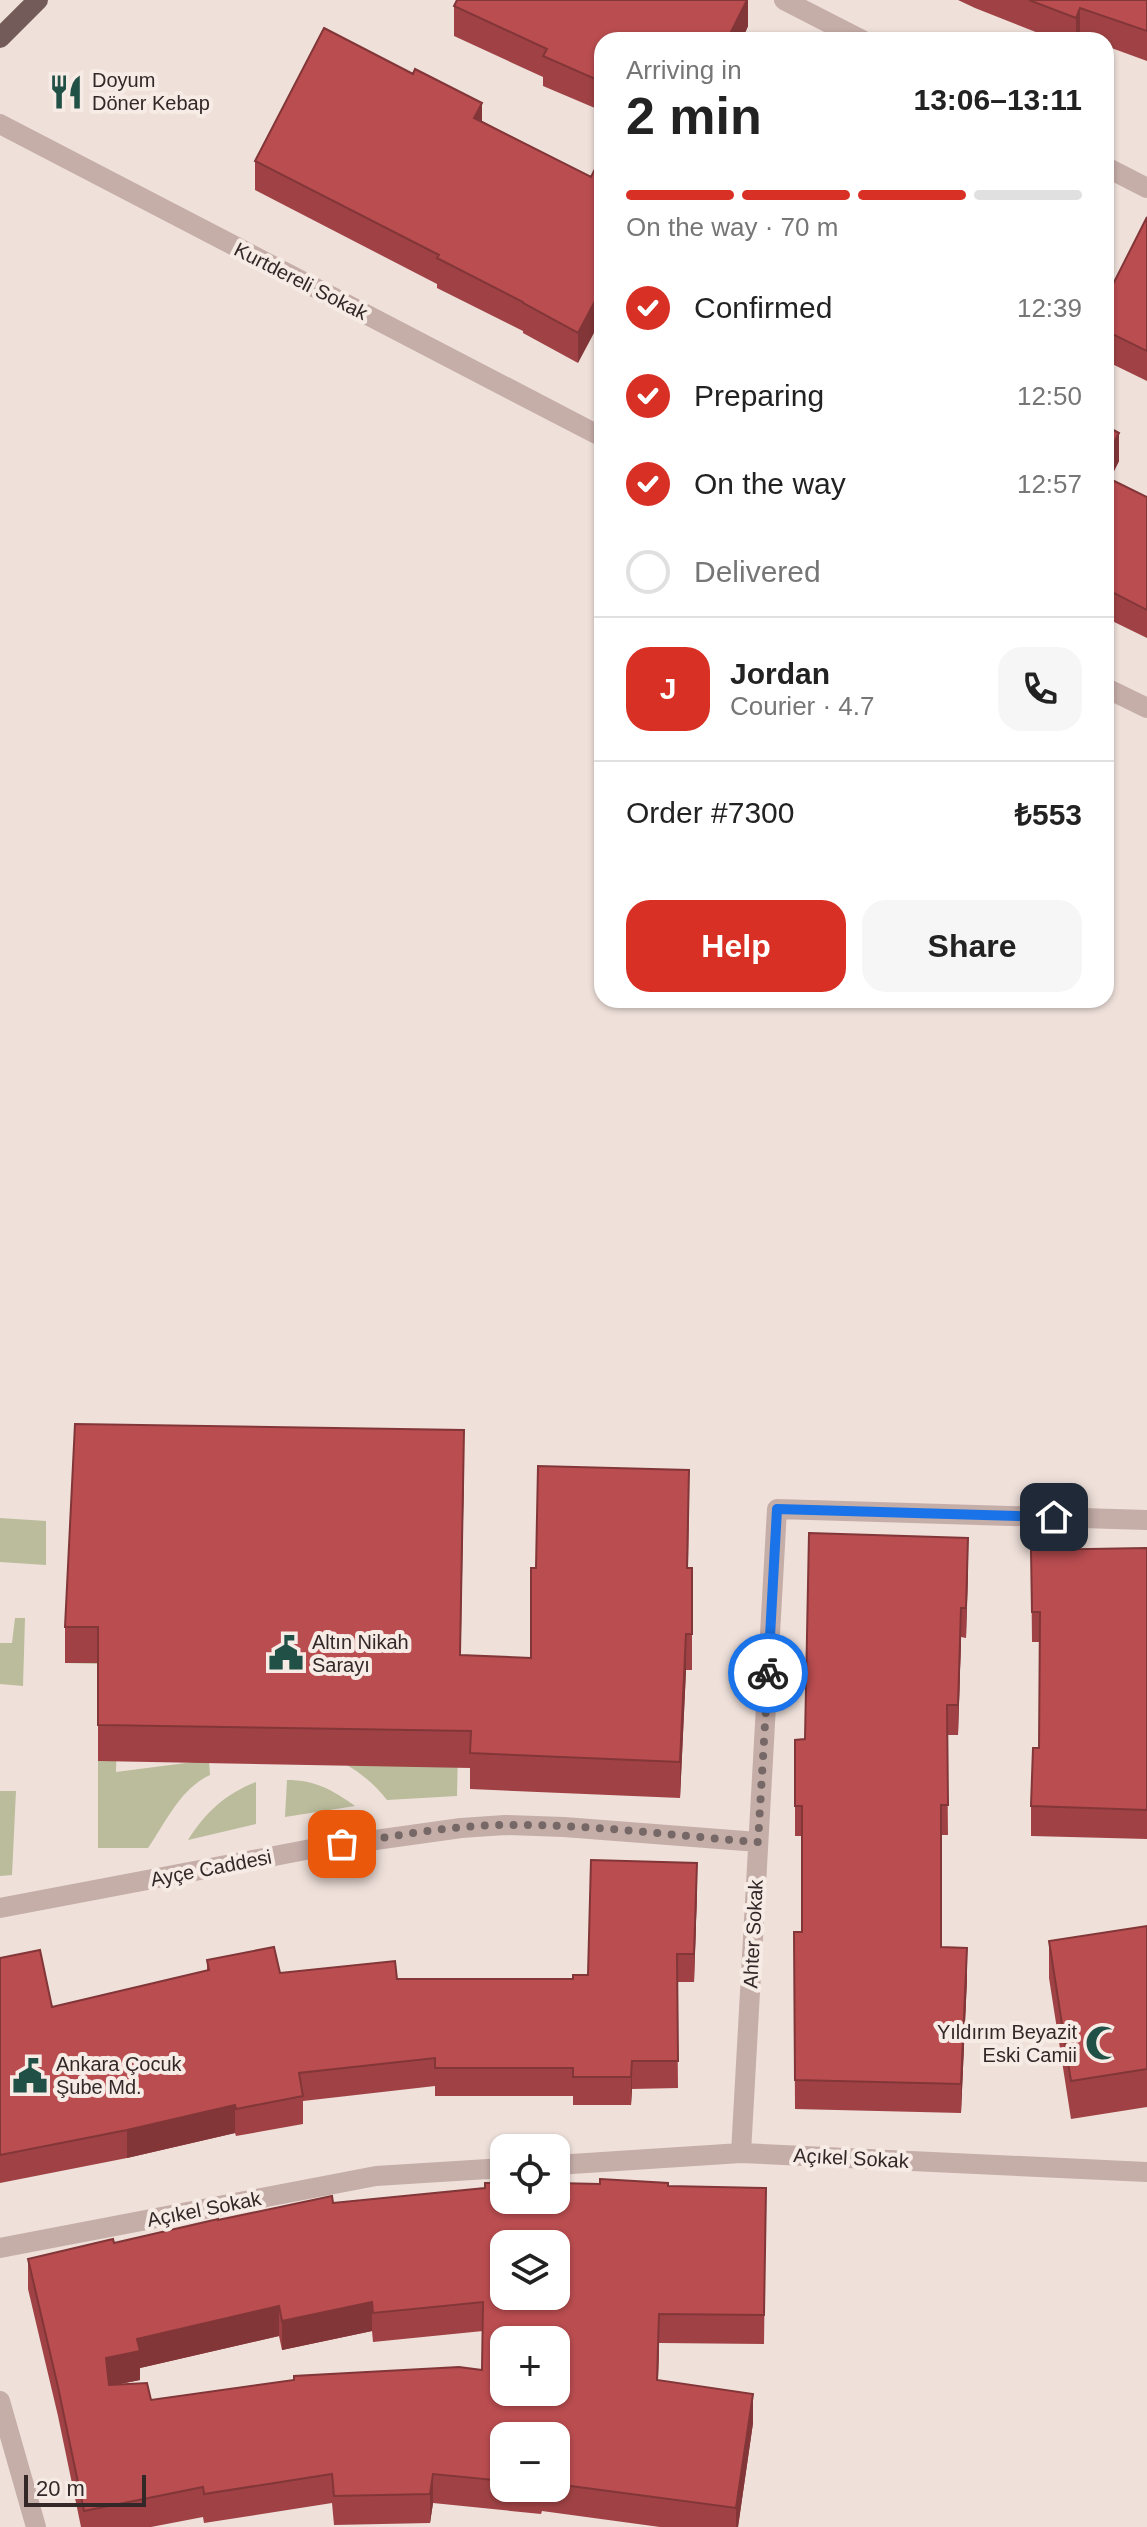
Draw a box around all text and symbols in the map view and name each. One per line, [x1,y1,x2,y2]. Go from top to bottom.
text: Arriving in [626,55,742,85]
place label: Doyum Döner Kebap [92,69,210,114]
restaurant icon: Doyum Döner Kebap [47,73,85,111]
text: 13:06–13:11 [914,83,1082,116]
text: 2 min [626,87,762,145]
text: On the way · 70 m [626,212,838,242]
street label: Kurtdereli Sokak [231,238,372,325]
icon: check [626,286,670,330]
text: Confirmed [694,291,832,324]
text: 12:39 [1017,293,1082,323]
icon: check [626,374,670,418]
text: Preparing [694,379,824,412]
text: 12:50 [1017,381,1082,411]
icon: check [626,462,670,506]
text: On the way [694,467,846,500]
text: 12:57 [1017,469,1082,499]
text: Delivered [694,555,821,588]
button: phone [998,647,1082,731]
text: Jordan [730,657,830,690]
text: J [660,672,676,705]
text: Courier · 4.7 [730,691,875,721]
text: Order #7300 [626,796,794,829]
text: ₺553 [1015,798,1082,831]
button: Help [626,900,846,992]
button: Share [862,900,1082,992]
pin [1020,1483,1088,1551]
icon: home [1032,1495,1076,1539]
place label: Altın Nikah Sarayı [312,1631,409,1676]
courier [728,1633,808,1713]
public building icon: Altın Nikah Sarayı [267,1634,305,1672]
icon: bike [746,1651,790,1695]
pin [308,1810,376,1878]
icon: bag [320,1822,364,1866]
street label: Ayçe Caddesi [149,1845,273,1891]
street label: Ahter Sokak [739,1878,767,1989]
place label: Yıldırım Beyazit Eski Camii [937,2021,1077,2066]
mosque icon: Yıldırım Beyazit Eski Camii [1084,2024,1122,2062]
place label: Ankara Çocuk Şube Md. [56,2053,183,2098]
public building icon: Ankara Çocuk Şube Md. [11,2057,49,2095]
map controls [490,2134,570,2502]
button: locate [490,2134,570,2214]
street label: Açıkel Sokak [793,2144,910,2172]
street label: Açıkel Sokak [145,2187,264,2231]
button: layers [490,2230,570,2310]
button: + [490,2326,570,2406]
button: − [490,2422,570,2502]
scale bar [24,2471,146,2507]
text: 20 m [36,2476,85,2501]

